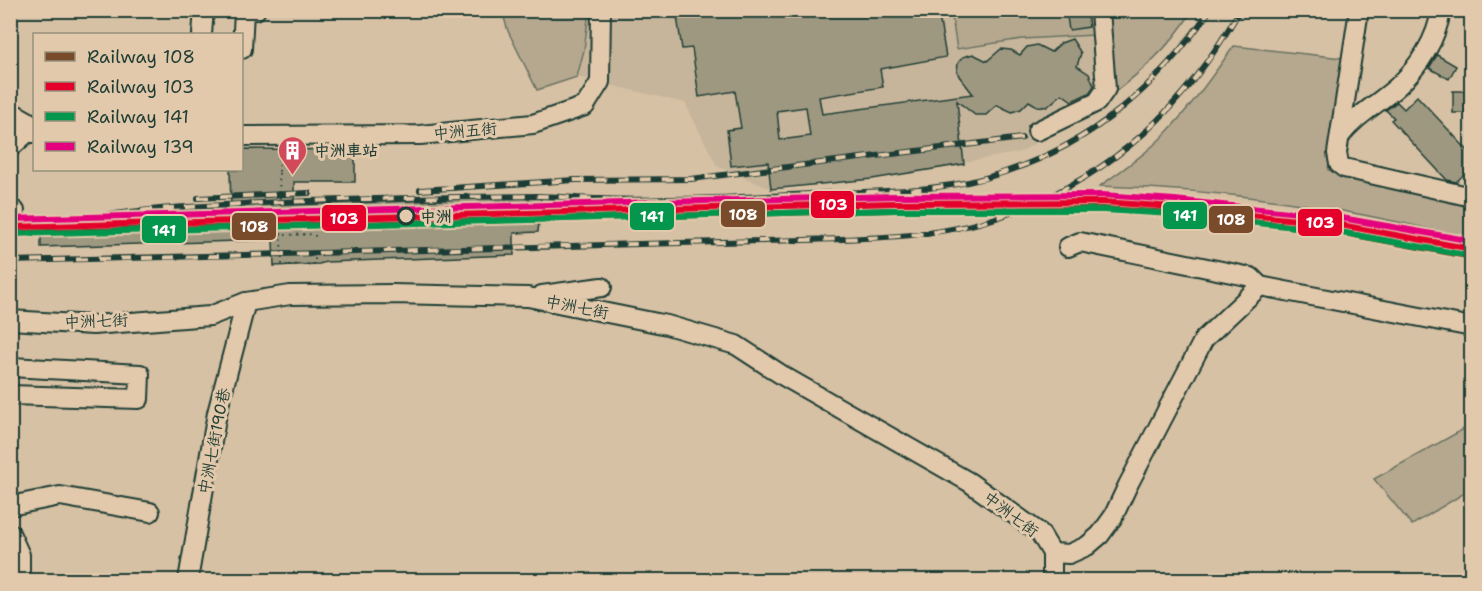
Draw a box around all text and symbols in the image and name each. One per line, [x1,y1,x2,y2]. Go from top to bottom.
legend [33,33,243,171]
text: Railway 108 [87,45,195,69]
text: Railway 103 [87,75,194,99]
text: Railway 141 [87,105,189,129]
street label: 中洲五街 [432,118,498,144]
building icon: 中洲車站 [277,134,309,176]
text: Railway 139 [87,135,194,159]
place label: 中洲車站 [314,140,378,161]
line badge: 103 [810,190,855,219]
text: 103 [819,194,847,215]
line badge: 108 [720,200,766,228]
line badge: 141 [1162,201,1208,230]
line badge: 141 [629,202,675,231]
line badge: 103 [321,204,367,232]
text: 108 [728,204,758,225]
text: 141 [1173,205,1197,226]
line badge: 108 [1208,205,1254,234]
place label: 中洲 [420,206,452,227]
text: 141 [640,206,664,227]
marker: 中洲 [397,207,415,225]
text: 103 [330,208,358,229]
line badge: 103 [1297,208,1343,237]
text: 108 [1216,209,1246,230]
line badge: 108 [231,212,277,241]
text: 103 [1306,212,1334,233]
line badge: 141 [141,215,187,244]
text: 108 [239,216,269,237]
text: 141 [152,220,176,241]
street label: 中洲七街 [544,291,610,323]
street label: 中洲七街 [64,309,128,333]
street label: 中洲七街190巷 [193,386,235,496]
street label: 中洲七街 [979,486,1043,542]

